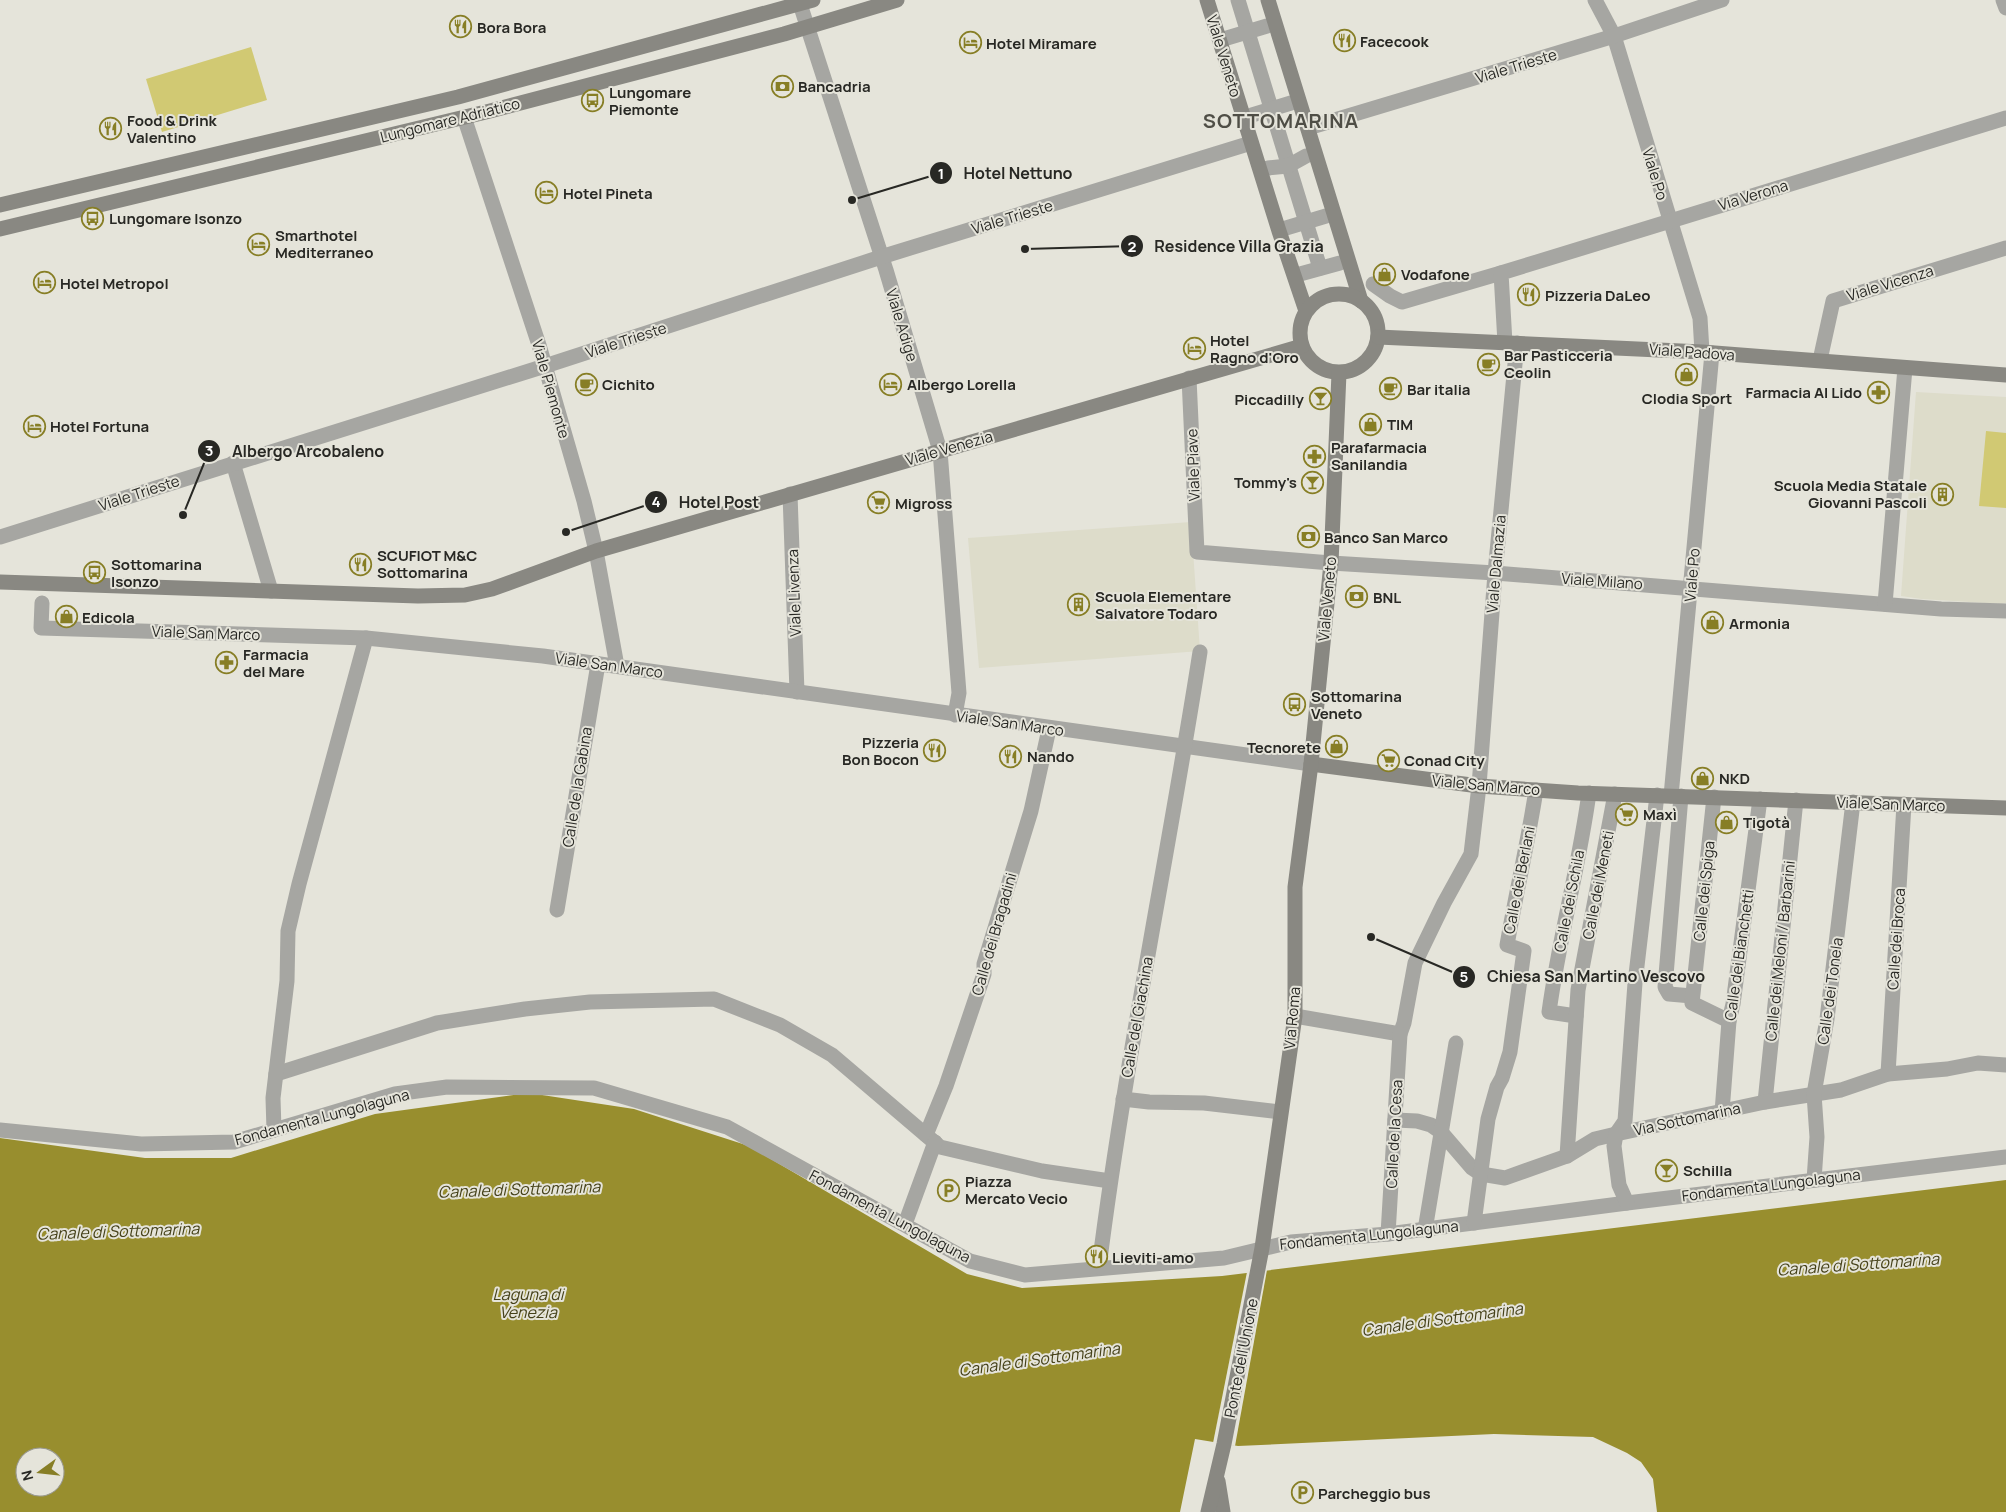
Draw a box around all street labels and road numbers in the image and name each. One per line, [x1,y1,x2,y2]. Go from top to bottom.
street label: Viale Veneto [1202,12,1246,100]
street label: Viale Trieste [1473,44,1559,88]
street label: Lungomare Adriatico [378,92,522,148]
street label: Viale Po [1637,145,1673,203]
street label: Via Verona [1716,174,1790,216]
street label: Viale Trieste [969,195,1055,239]
street label: Viale Vicenza [1844,260,1936,306]
street label: Viale Adige [881,286,923,364]
street label: Viale Trieste [583,317,669,363]
street label: Viale Piemonte [527,337,575,441]
street label: Viale Padova [1648,339,1736,365]
street label: Viale Venezia [903,426,995,470]
street label: Viale Piave [1181,428,1205,502]
street label: Viale Trieste [96,470,182,516]
street label: Viale Dalmazia [1481,514,1511,614]
street label: Viale Po [1679,547,1705,603]
street label: Viale Livenza [782,549,806,637]
street label: Viale Veneto [1313,556,1341,642]
street label: Viale Milano [1561,568,1644,594]
street label: Viale San Marco [151,621,261,645]
street label: Viale San Marco [554,647,664,683]
street label: Viale San Marco [955,705,1065,741]
street label: Calle de la Gabina [557,725,597,849]
street label: Viale San Marco [1431,770,1541,800]
street label: Viale San Marco [1836,792,1946,816]
street label: Calle dei Berlani [1498,824,1540,936]
street label: Calle dei Meneti [1577,829,1619,941]
street label: Calle dei Spiga [1688,840,1720,942]
street label: Calle dei Schila [1549,848,1589,954]
street label: Calle dei Meloni / Barbarini [1760,860,1800,1042]
street label: Calle dei Bragadini [966,870,1022,998]
street label: Calle dei Broca [1882,887,1910,991]
street label: Calle dei Bianchetti [1719,888,1759,1022]
street label: Calle dei Tonela [1812,936,1848,1046]
street label: Calle del Giachina [1116,955,1158,1079]
street label: Via Roma [1279,986,1305,1050]
street label: Calle de la Cesa [1381,1079,1407,1189]
street label: Fondamenta Lungolaguna [232,1084,412,1150]
street label: Via Sottomarina [1632,1097,1742,1141]
street label: Fondamenta Lungolaguna [1680,1164,1862,1206]
street label: Fondamenta Lungolaguna [806,1165,974,1267]
street label: Fondamenta Lungolaguna [1278,1215,1460,1255]
street label: Ponte dell'Unione [1219,1296,1263,1419]

